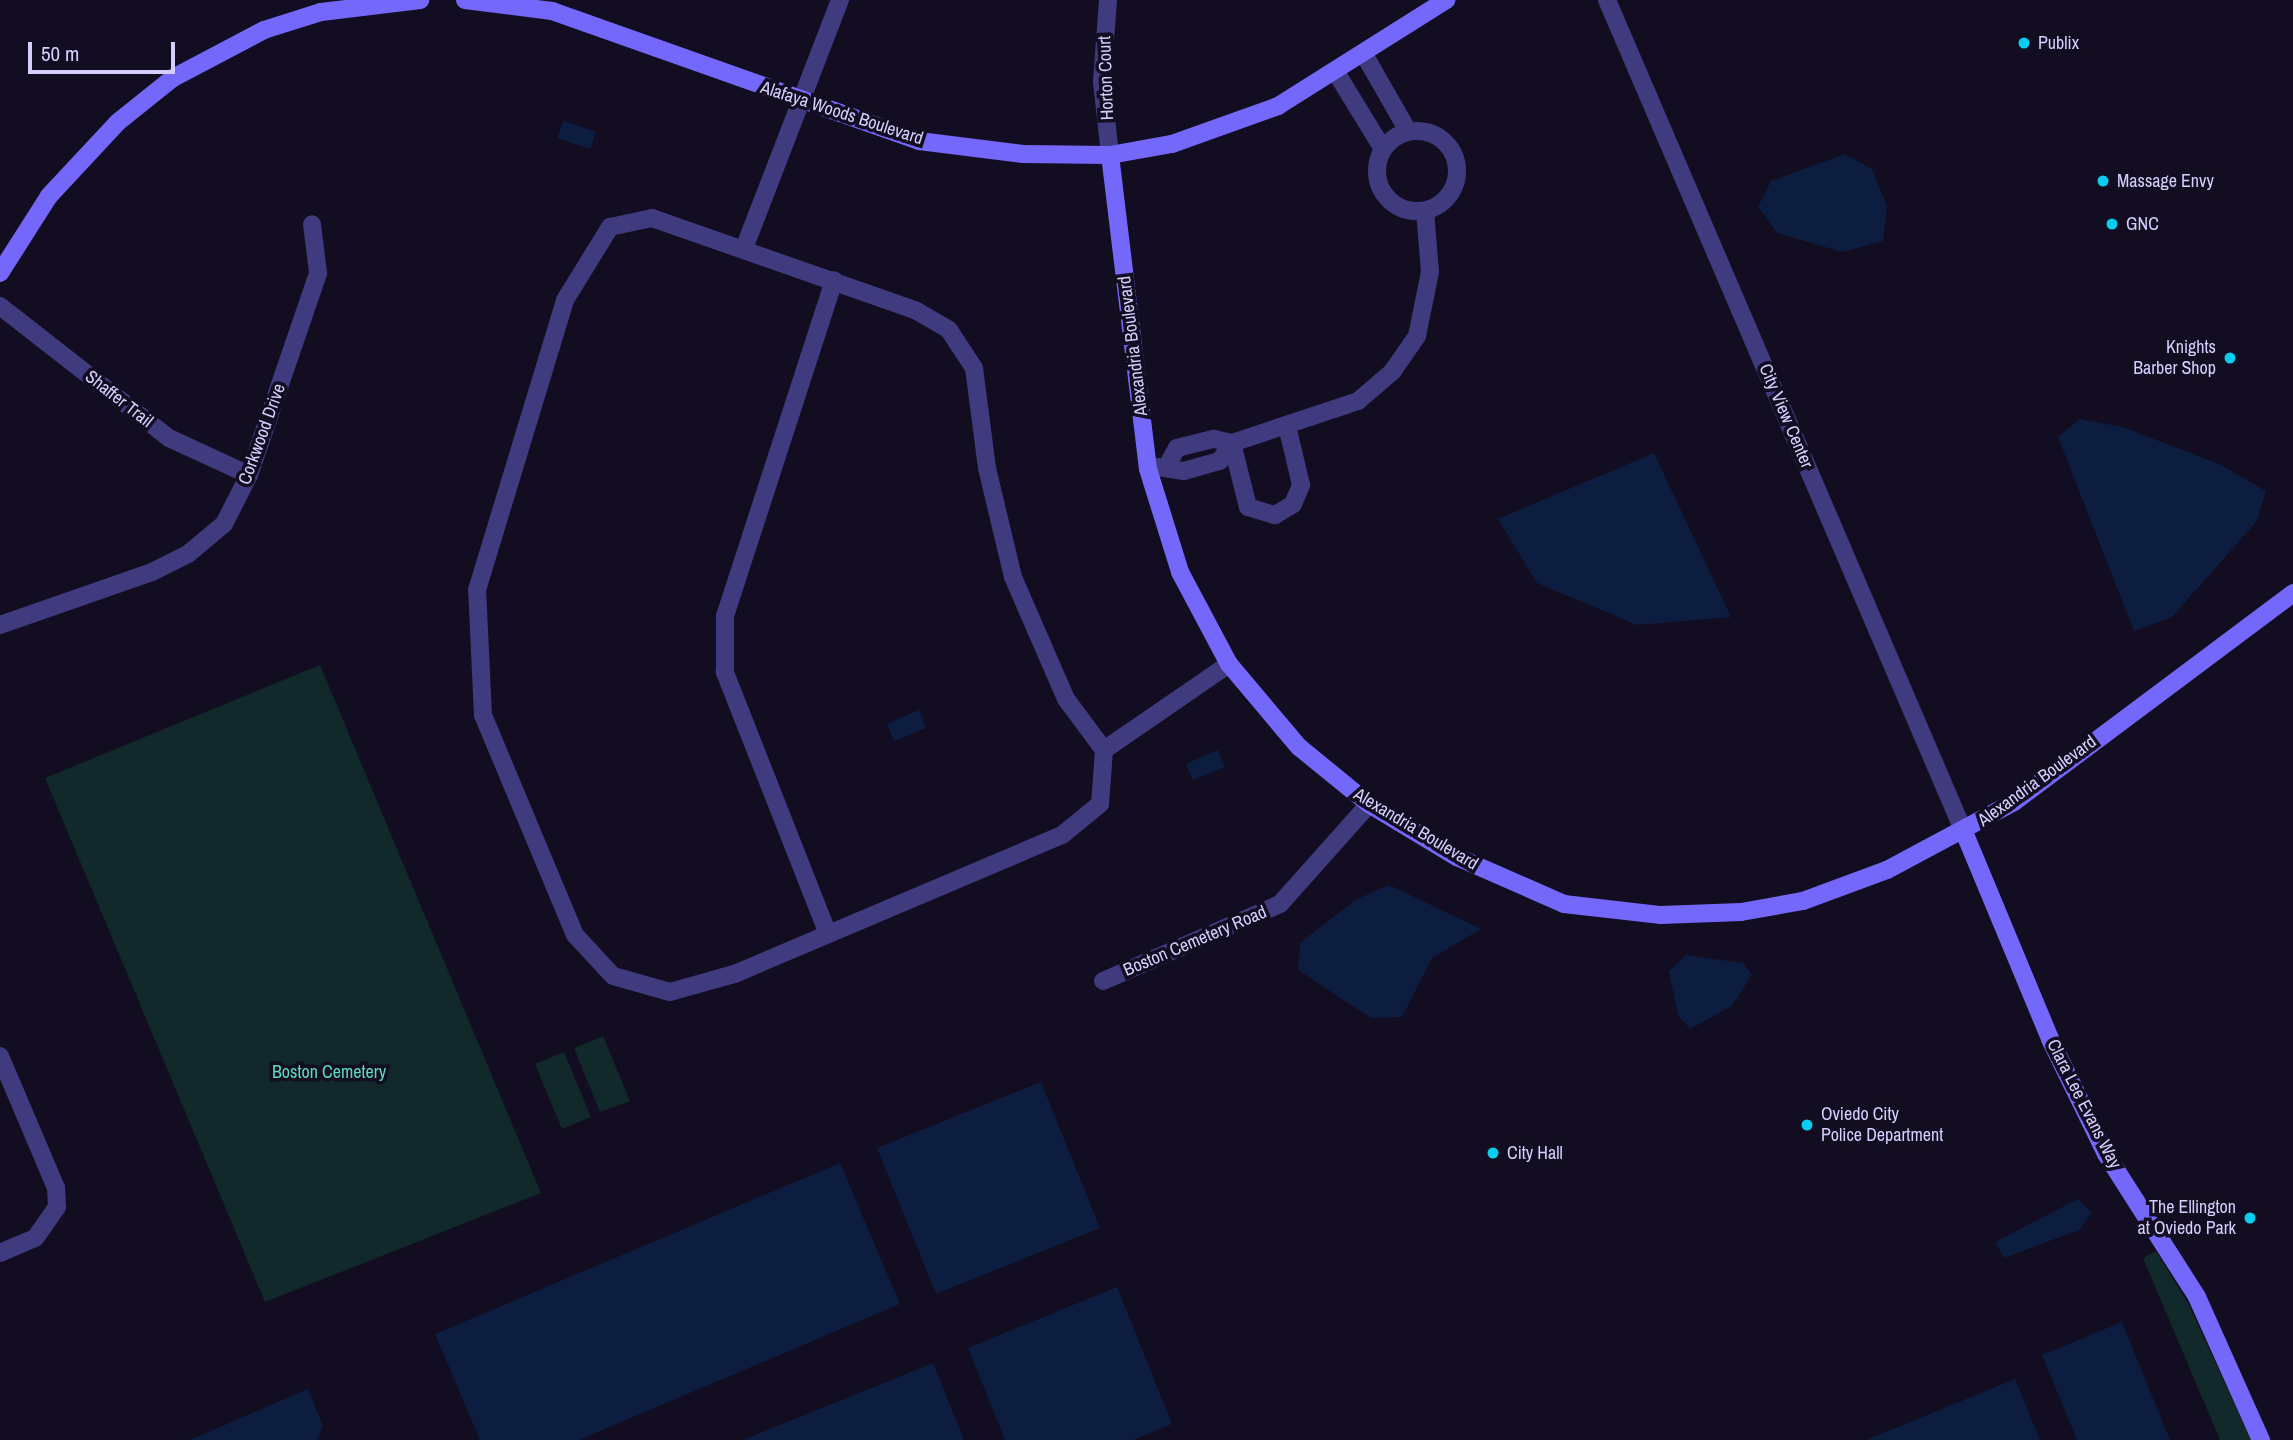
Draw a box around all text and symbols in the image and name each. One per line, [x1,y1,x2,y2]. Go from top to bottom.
scale bar [32,28,178,72]
place label: Publix [2038,32,2079,54]
street label: Horton Court [1094,35,1118,121]
marker: Publix [2016,35,2032,51]
text: 50 m [41,39,79,68]
street label: Alafaya Woods Boulevard [758,77,926,149]
place label: Massage Envy [2117,170,2214,192]
marker: Massage Envy [2095,173,2111,189]
place label: GNC [2126,213,2159,235]
marker: GNC [2104,216,2120,232]
street label: Alexandria Boulevard [1114,275,1152,417]
place label: Knights Barber Shop [2133,337,2216,380]
marker: Knights Barber Shop [2222,350,2238,366]
street label: City View Center [1754,361,1818,471]
street label: Shaffer Trail [81,366,157,432]
street label: Corkwood Drive [234,381,290,487]
street label: Alexandria Boulevard [1974,731,2100,831]
street label: Alexandria Boulevard [1350,783,1482,875]
street label: Boston Cemetery Road [1120,901,1270,981]
street label: Clara Lee Evans Way [2042,1036,2126,1172]
park label: Boston Cemetery [272,1061,386,1083]
place label: Oviedo City Police Department [1821,1104,1943,1146]
marker: Oviedo City Police Department [1799,1117,1815,1133]
place label: City Hall [1507,1142,1563,1164]
marker: City Hall [1485,1145,1501,1161]
place label: The Ellington at Oviedo Park [2138,1197,2236,1240]
marker: The Ellington at Oviedo Park [2242,1210,2258,1226]

